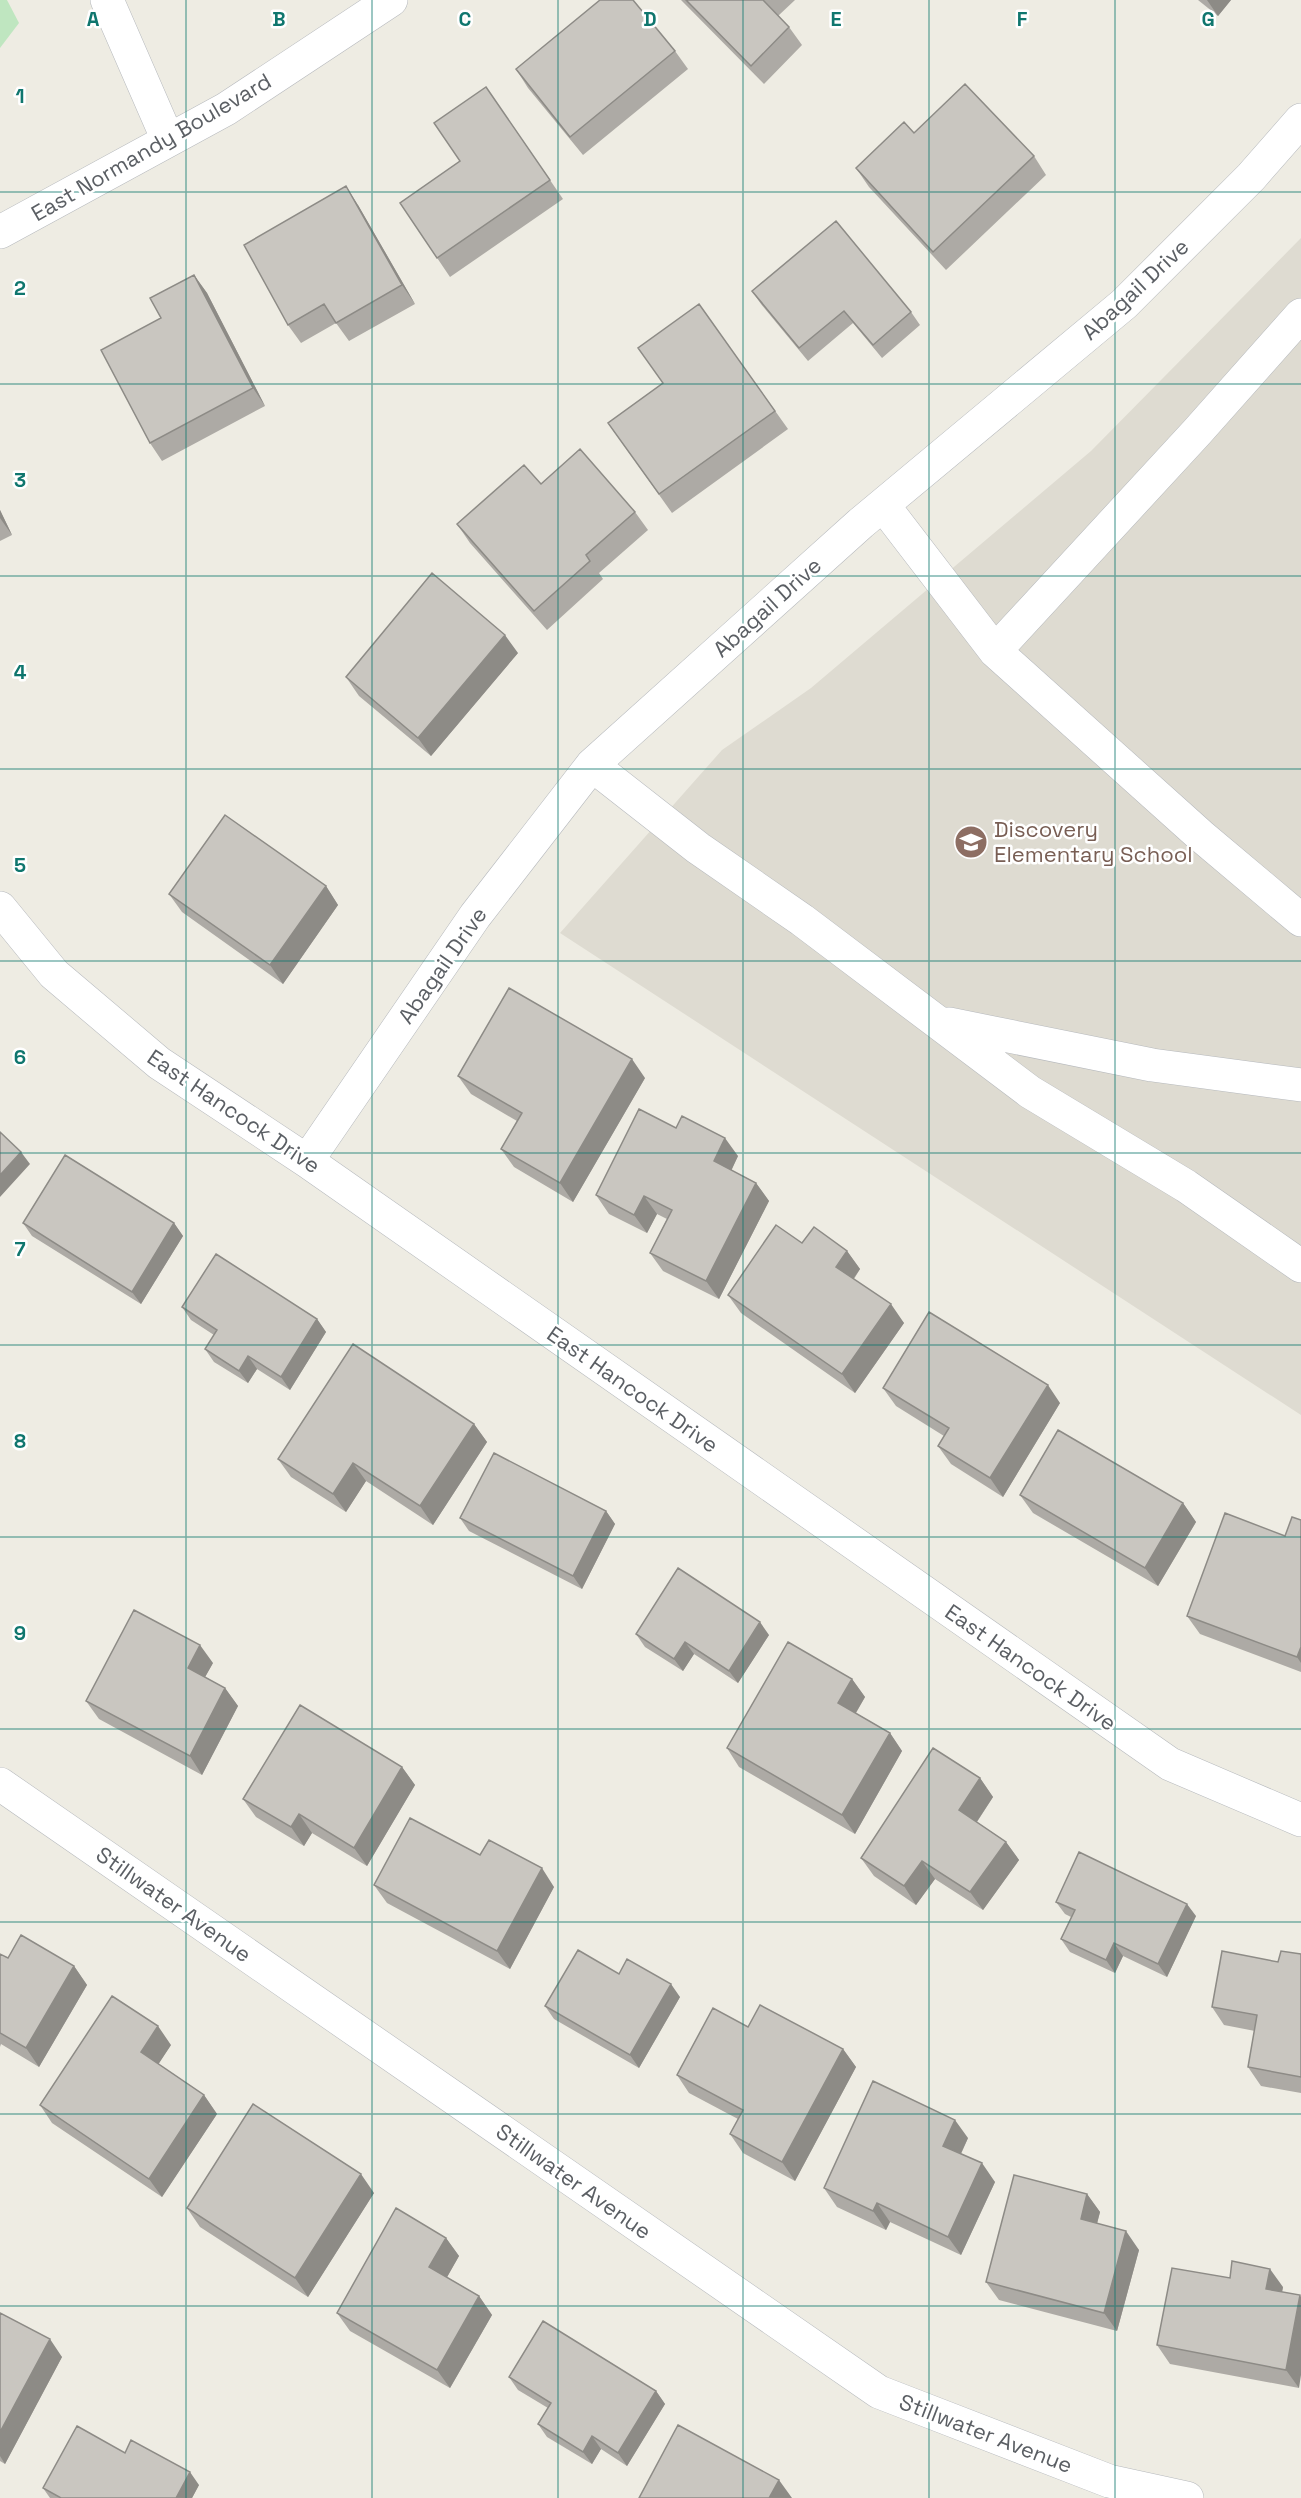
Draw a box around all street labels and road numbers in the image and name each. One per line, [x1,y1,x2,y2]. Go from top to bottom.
street label: East Normandy Boulevard [26,67,276,227]
street label: Abagail Drive [1076,232,1194,346]
street label: Abagail Drive [707,551,827,663]
street label: Abagail Drive [391,901,493,1029]
street label: East Hancock Drive [142,1043,326,1179]
street label: East Hancock Drive [542,1319,724,1459]
street label: East Hancock Drive [940,1597,1122,1737]
street label: Stillwater Avenue [91,1840,257,1968]
street label: Stillwater Avenue [491,2117,657,2245]
street label: Stillwater Avenue [895,2387,1077,2479]

